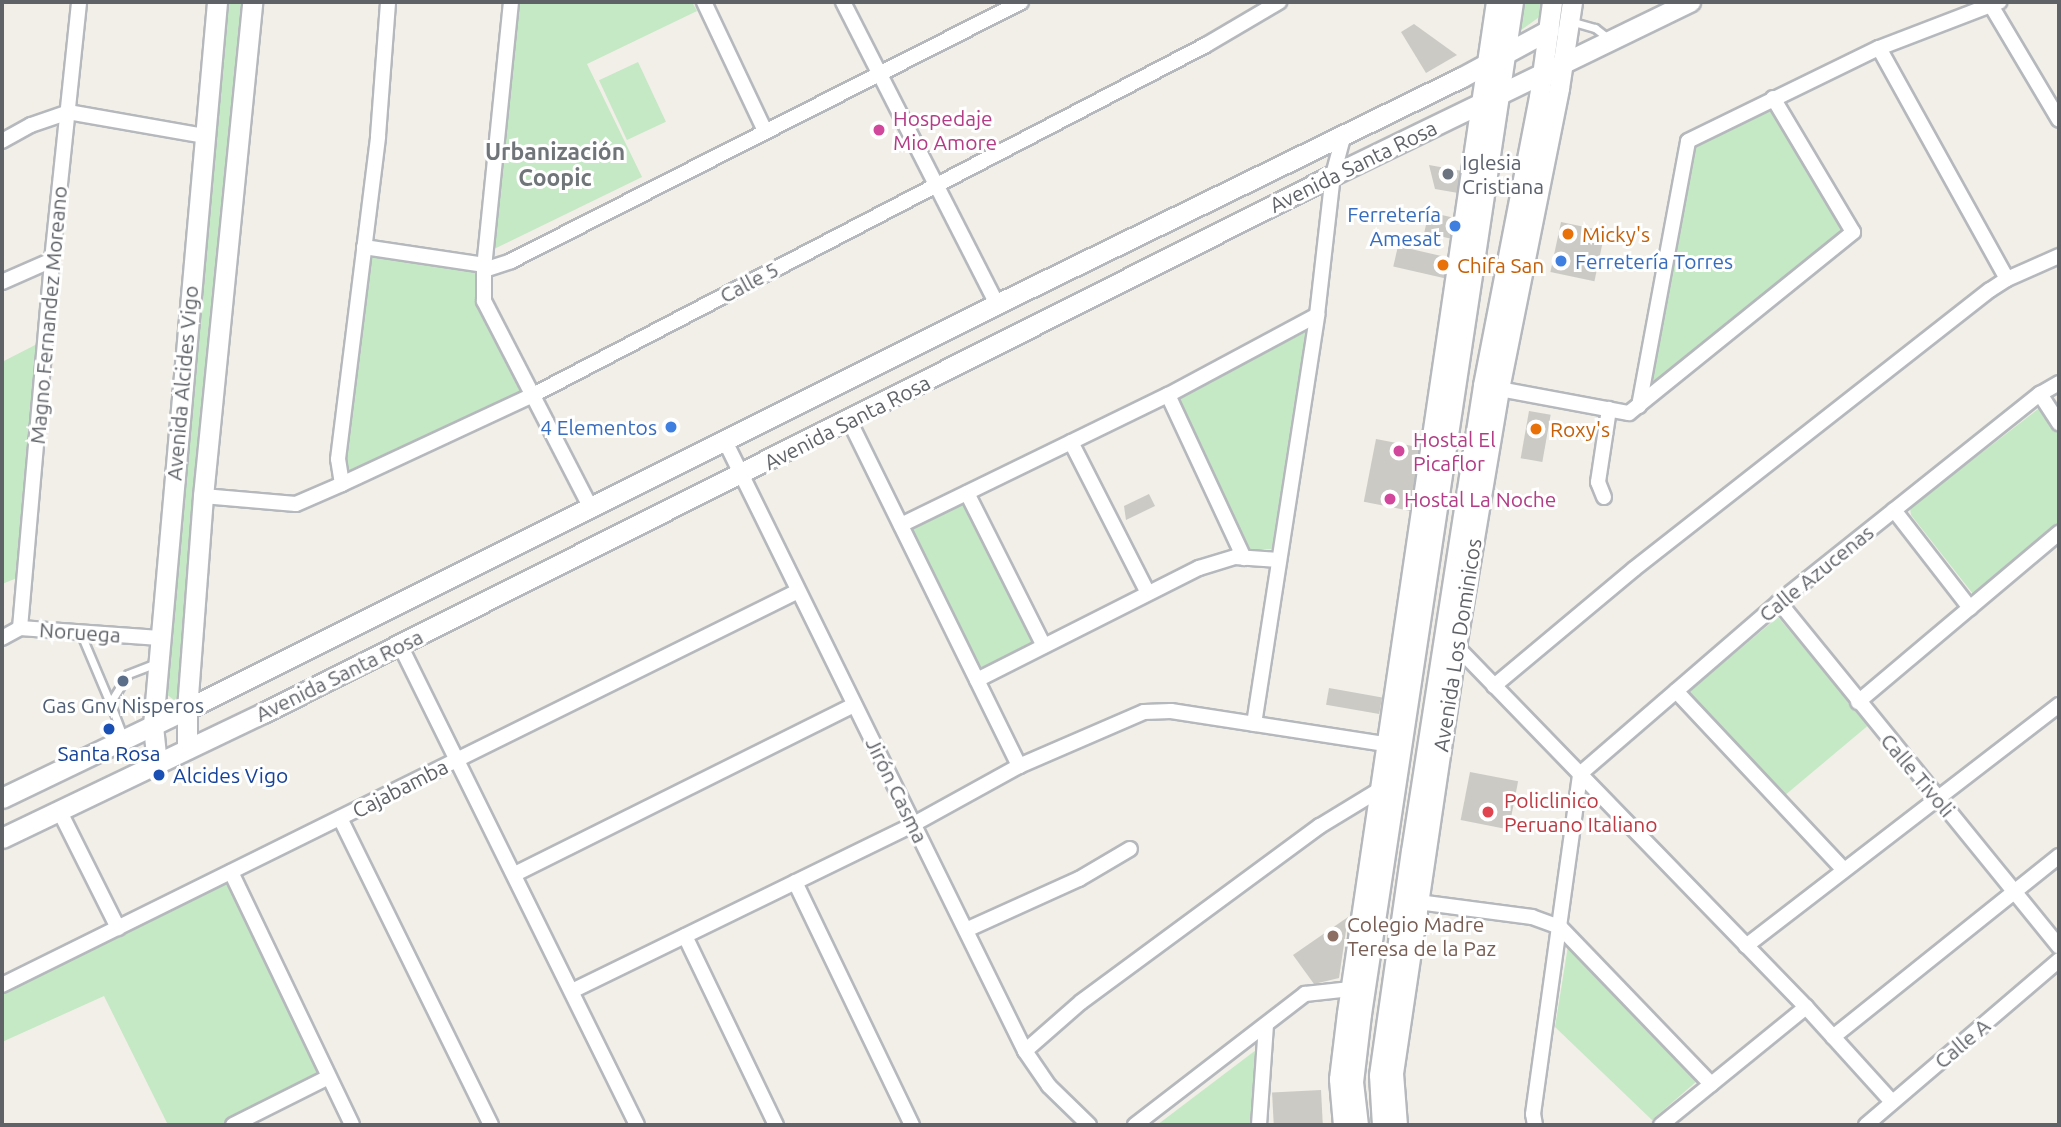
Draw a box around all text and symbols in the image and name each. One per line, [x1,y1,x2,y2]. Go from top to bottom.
place label: Hospedaje Mio Amore [893,105,997,155]
street label: Avenida Santa Rosa [1265,115,1441,217]
marker: Hospedaje Mio Amore [871,122,887,138]
district label: Urbanización Coopic [485,138,625,192]
place label: Iglesia Cristiana [1462,149,1544,199]
marker: Iglesia Cristiana [1440,166,1456,182]
street label: Magno Fernandez Moreano [24,185,72,445]
place label: Ferretería Amesat [1347,201,1441,251]
marker: Ferretería Amesat [1447,218,1463,234]
place label: Micky's [1582,221,1650,247]
marker: Micky's [1560,226,1576,242]
place label: Ferretería Torres [1575,248,1733,274]
place label: Chifa San [1457,252,1544,278]
marker: Ferretería Torres [1553,253,1569,269]
street label: Calle 5 [715,256,783,308]
marker: Chifa San [1435,257,1451,273]
street label: Avenida Alcides Vigo [161,285,203,481]
street label: Avenida Santa Rosa [760,369,934,475]
place label: 4 Elementos [540,414,657,440]
place label: Roxy's [1550,416,1610,442]
marker: 4 Elementos [663,419,679,435]
marker: Roxy's [1528,421,1544,437]
place label: Hostal El Picaflor [1413,426,1496,476]
marker: Hostal El Picaflor [1391,443,1407,459]
place label: Hostal La Noche [1404,486,1556,512]
marker: Hostal La Noche [1382,491,1398,507]
street label: Calle Azucenas [1754,519,1878,627]
street label: Avenida Los Dominicos [1428,537,1486,753]
street label: Noruega [38,617,122,647]
street label: Avenida Santa Rosa [251,624,427,726]
marker: Gas Gnv Nisperos [115,673,131,689]
place label: Gas Gnv Nisperos [42,692,204,718]
marker: Santa Rosa [101,721,117,737]
street label: Calle Tivoli [1876,728,1960,822]
street label: Jirón Casma [861,733,933,847]
place label: Santa Rosa [58,740,160,766]
street label: Cajabamba [348,753,452,823]
place label: Alcides Vigo [173,762,288,788]
marker: Alcides Vigo [151,767,167,783]
place label: Policlinico Peruano Italiano [1504,787,1658,837]
marker: Policlinico Peruano Italiano [1478,802,1498,822]
place label: Colegio Madre Teresa de la Paz [1347,911,1496,961]
marker: Colegio Madre Teresa de la Paz [1325,928,1341,944]
street label: Calle A [1929,1013,1995,1073]

